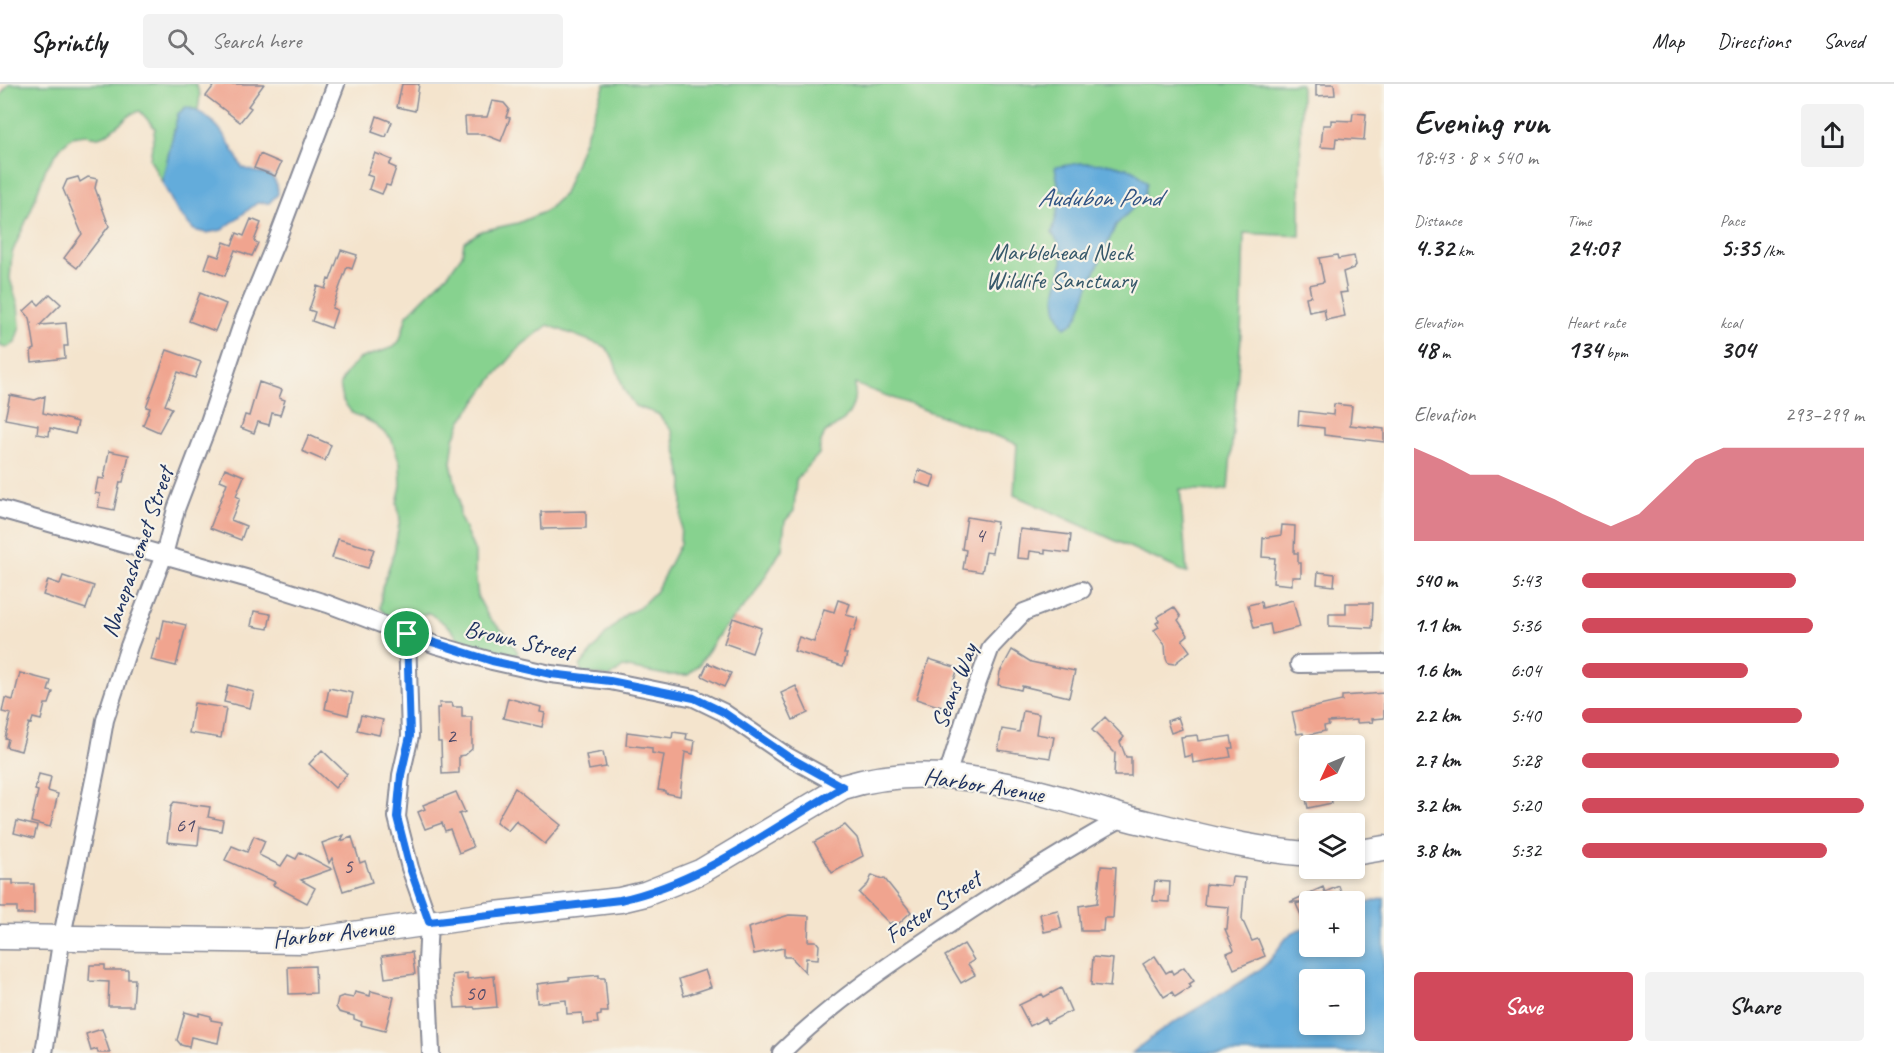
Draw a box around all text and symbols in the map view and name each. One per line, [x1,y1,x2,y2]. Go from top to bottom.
search box [143,14,563,68]
text: Sprintly [30,24,107,59]
icon: search [164,25,197,58]
text: Search here [212,27,301,55]
text: Map [1652,28,1684,54]
text: Directions [1717,28,1790,54]
text: Saved [1823,28,1864,54]
text: Evening run [1414,101,1549,143]
button: share [1801,104,1864,167]
text: 18:43 · 8 × 540 m [1414,145,1538,170]
water label: Audubon Pond [1037,181,1168,214]
text: Distance [1414,211,1462,231]
text: Time [1567,211,1591,231]
text: Pace [1720,211,1745,231]
text: 4.32 [1414,231,1454,264]
text: 24:07 [1567,231,1619,264]
text: 5:35 [1720,231,1759,264]
park label: Marblehead Neck Wildlife Sanctuary [986,237,1138,295]
text: km [1454,241,1474,261]
text: /km [1759,241,1784,261]
text: Elevation [1414,313,1463,333]
text: Heart rate [1567,313,1625,333]
text: kcal [1720,313,1741,333]
text: 48 [1414,333,1437,366]
text: 134 [1567,333,1602,366]
text: 304 [1720,333,1755,366]
text: m [1437,343,1450,363]
text: bpm [1602,343,1628,363]
text: Elevation [1414,402,1476,427]
text: 293–299 m [1785,402,1864,427]
street label: Nanepashemet Street [94,460,181,641]
house number: 4 [975,522,987,548]
text: 540 m [1414,568,1457,593]
text: 5:43 [1510,568,1541,593]
pin [381,608,432,659]
street label: Brown Street [462,613,579,668]
text: 1.1 km [1414,613,1461,638]
text: 5:36 [1510,613,1541,638]
icon: arrive [390,617,423,650]
street label: Seans Way [924,638,985,733]
text: 1.6 km [1414,658,1461,683]
text: 6:04 [1510,658,1541,683]
text: 2.2 km [1414,703,1461,728]
text: 5:40 [1510,703,1541,728]
house number: 2 [446,723,457,749]
north arrow [1299,735,1365,801]
map controls [1299,735,1365,1035]
text: 2.7 km [1414,748,1460,773]
text: 5:28 [1510,748,1541,773]
street label: Harbor Avenue [922,761,1048,810]
text: 3.2 km [1414,793,1461,818]
text: 5:20 [1510,793,1541,818]
house number: 61 [176,812,196,838]
button: layers [1299,813,1365,879]
text: 3.8 km [1414,838,1461,863]
text: 5:32 [1510,838,1541,863]
house number: 5 [343,853,354,879]
street label: Foster Street [879,862,989,950]
button: + [1299,891,1365,957]
street label: Harbor Avenue [271,912,397,954]
button: − [1299,969,1365,1035]
button: Save [1414,972,1633,1041]
button: Share [1645,972,1864,1041]
house number: 50 [466,980,486,1006]

